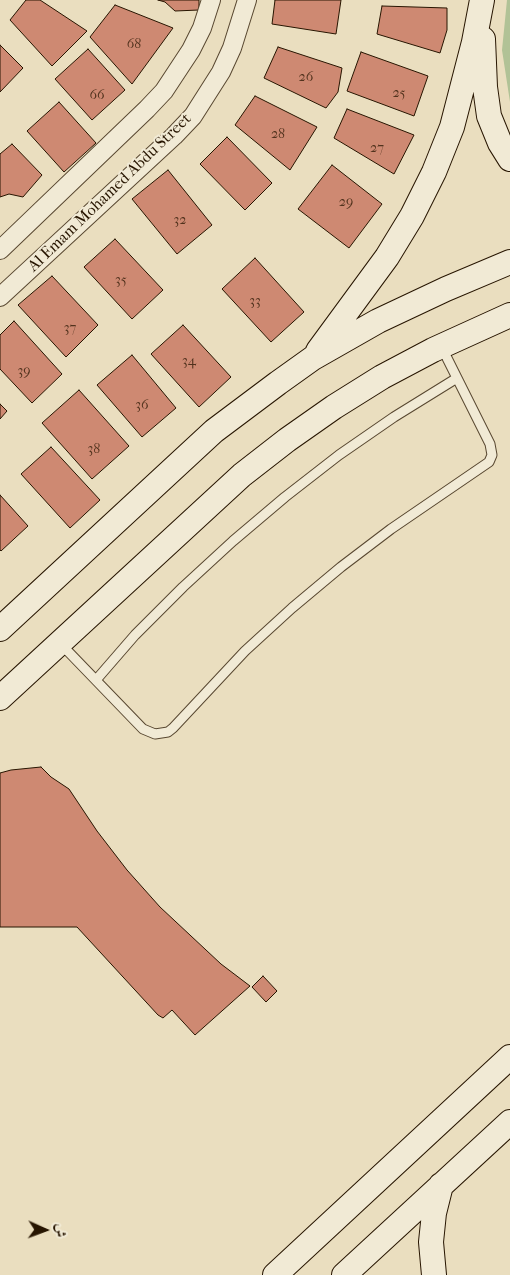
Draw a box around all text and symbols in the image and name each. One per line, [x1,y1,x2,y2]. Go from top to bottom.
house number: 68 [127,37,141,53]
house number: 26 [299,70,313,86]
house number: 25 [392,86,406,102]
house number: 66 [89,88,105,104]
street label: Al Emam Mohamed Abdu Street [24,110,196,276]
house number: 28 [271,127,285,143]
house number: 27 [370,141,384,157]
house number: 29 [339,195,353,211]
house number: 32 [174,213,186,229]
house number: 35 [115,273,127,289]
house number: 33 [249,294,261,310]
house number: 37 [64,321,76,337]
house number: 34 [182,354,196,370]
house number: 39 [17,364,31,380]
house number: 36 [135,398,149,414]
house number: 38 [88,442,100,458]
north arrow [20,1205,70,1255]
text: ش [52,1223,69,1238]

